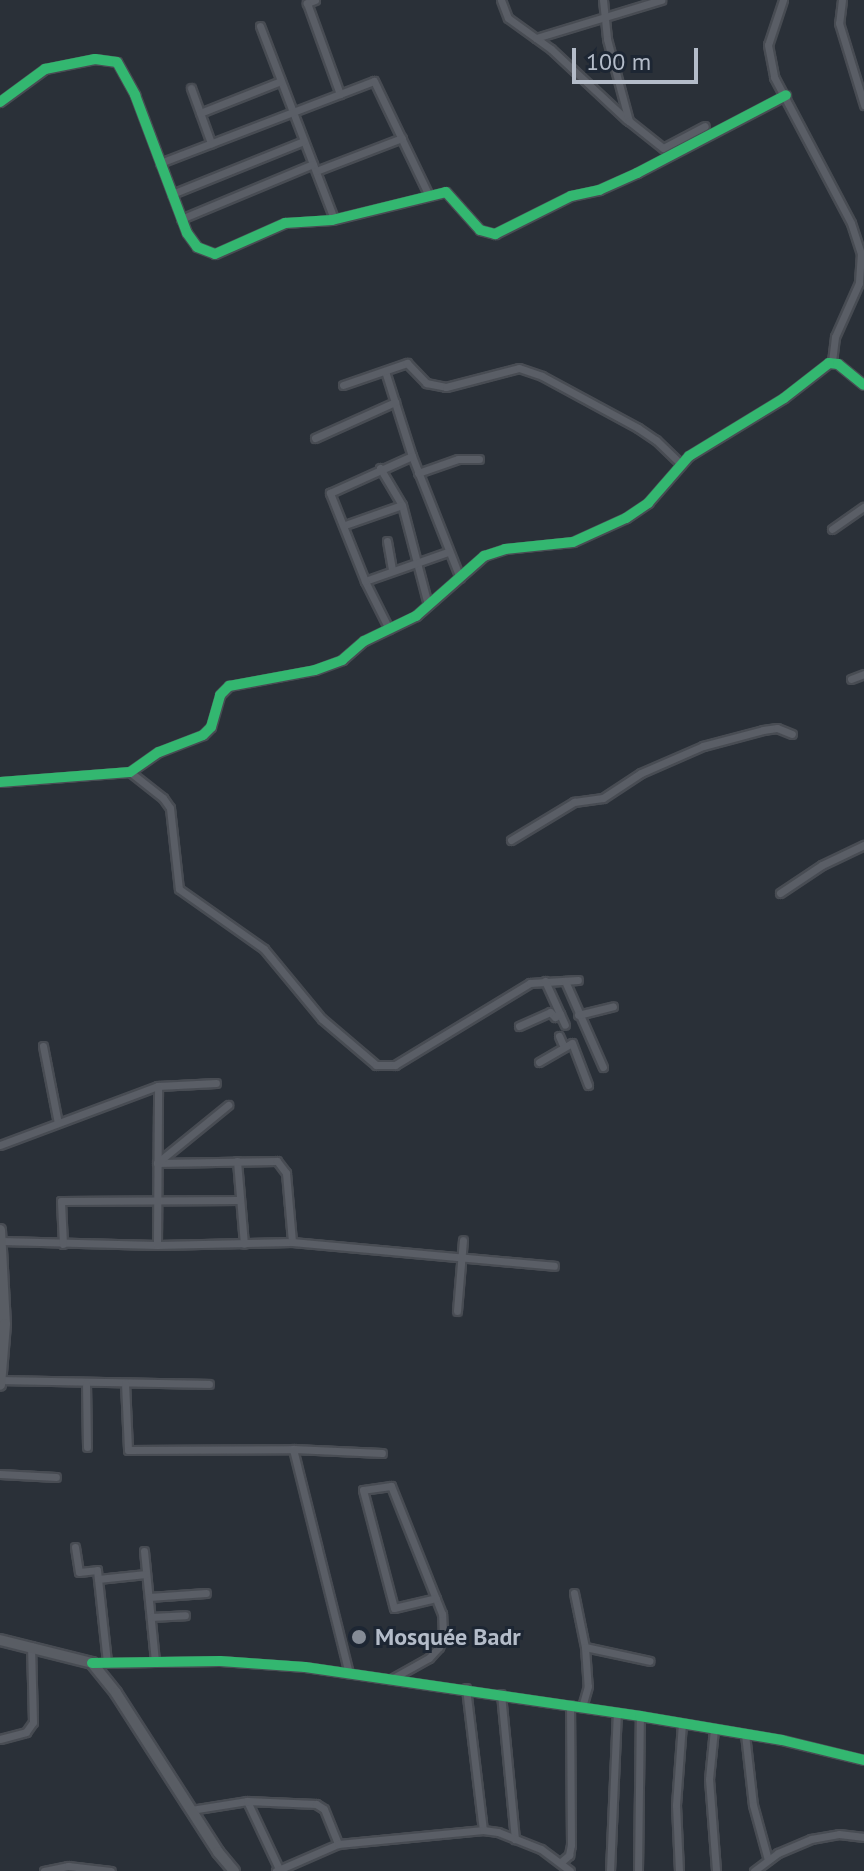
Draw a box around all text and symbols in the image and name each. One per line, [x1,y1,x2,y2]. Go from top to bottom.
scale bar [576,32,702,82]
text: 100 m [586,46,651,77]
place label: Mosquée Badr [375,1623,521,1651]
marker: Mosquée Badr [350,1628,368,1646]

